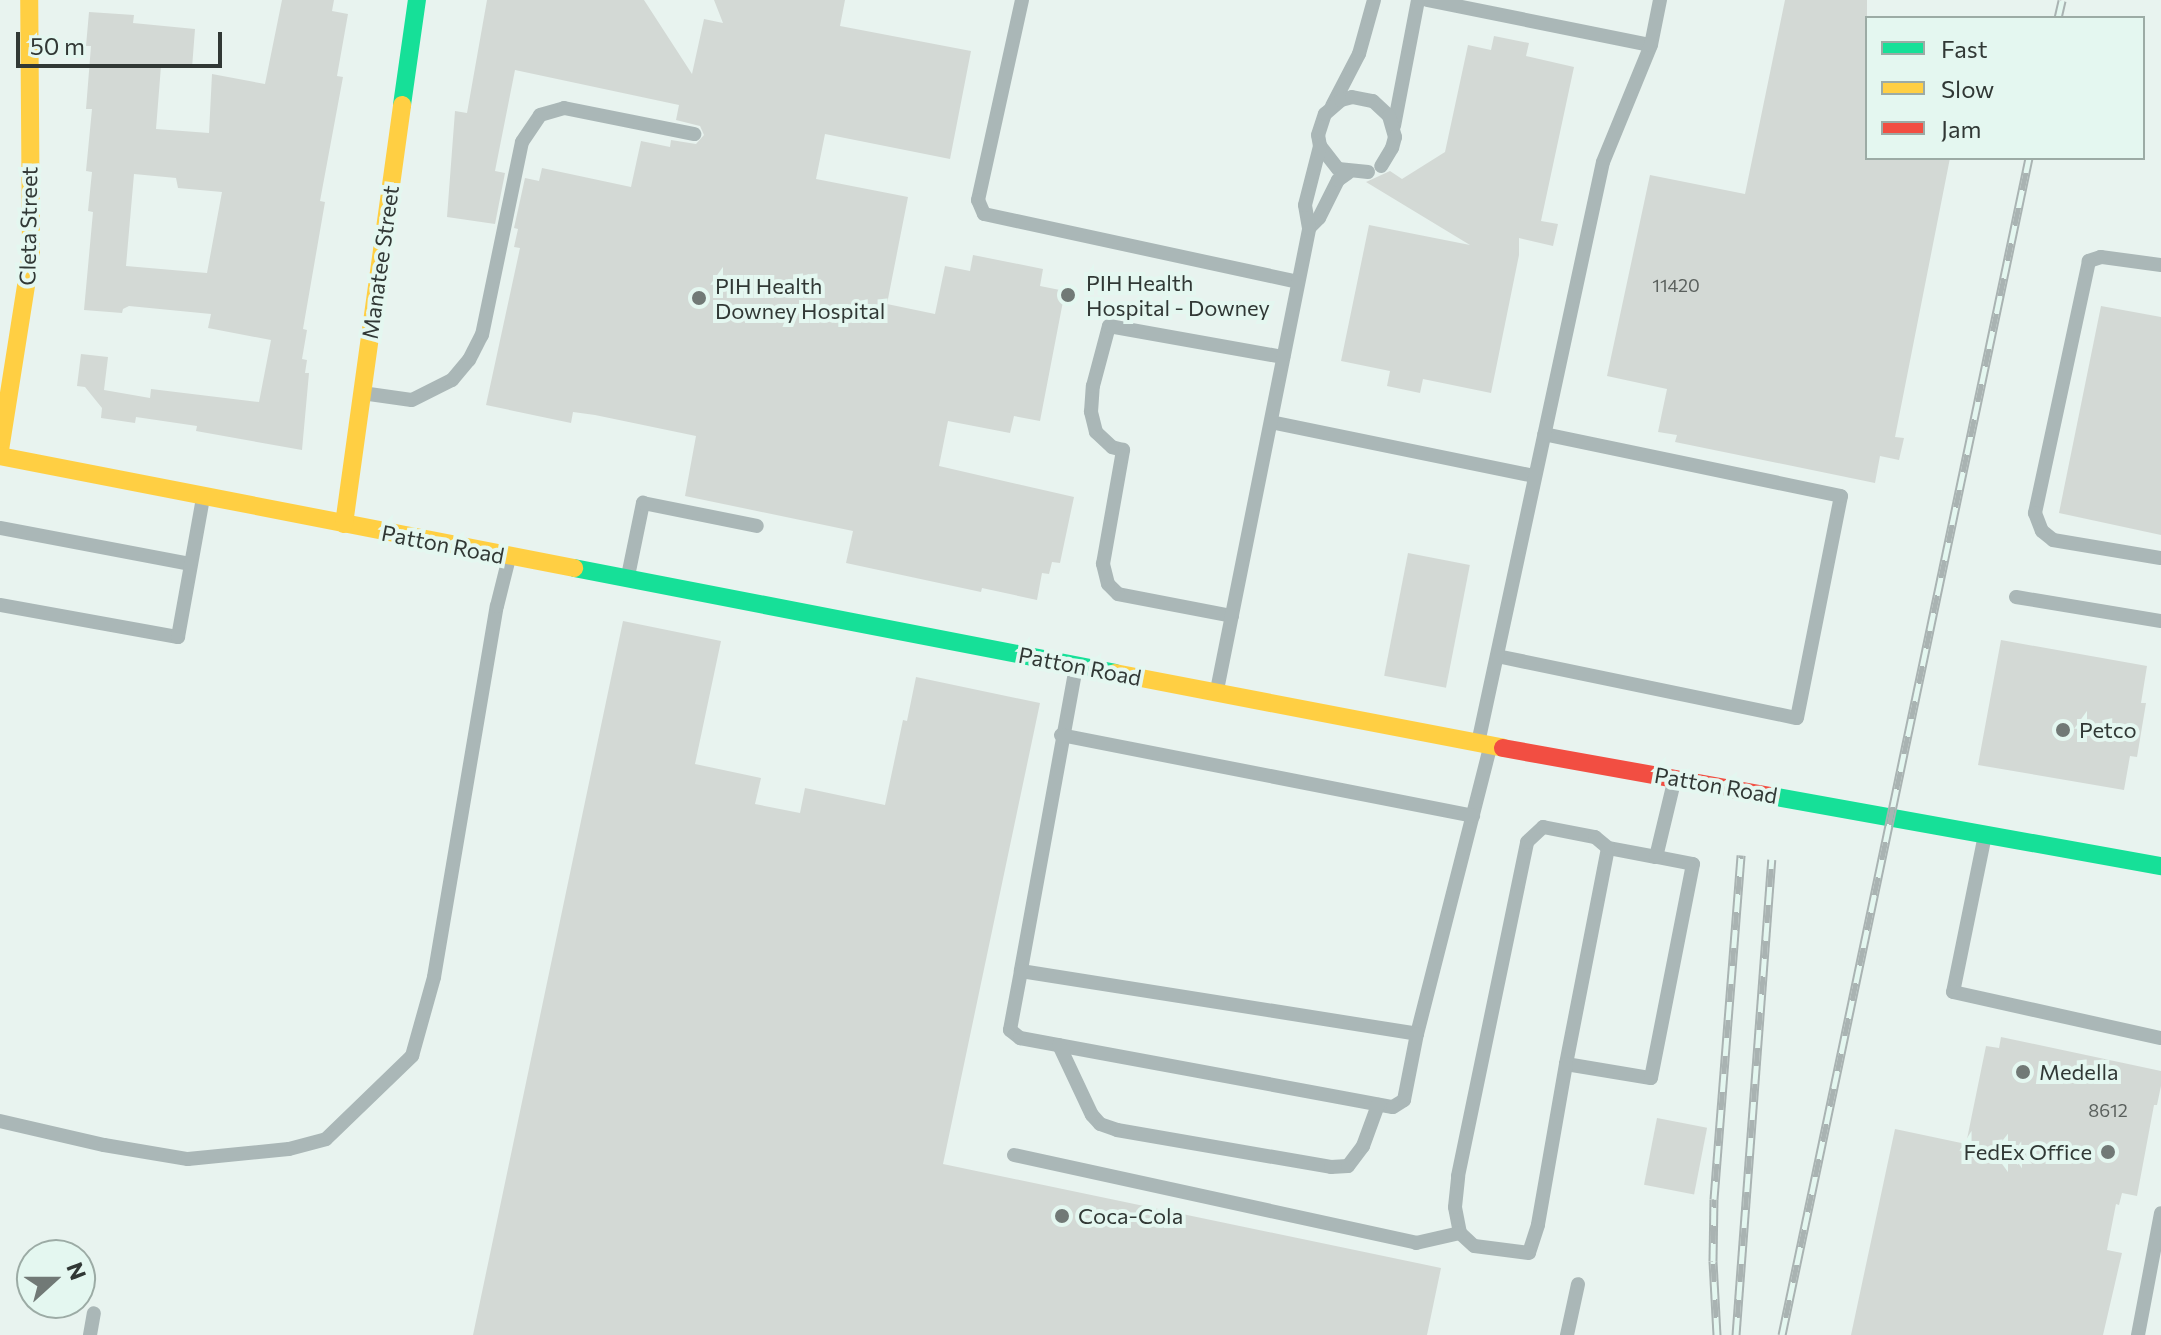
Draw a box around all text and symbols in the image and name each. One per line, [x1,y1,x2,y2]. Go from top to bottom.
scale bar [20,16,226,66]
legend [1865,16,2145,160]
text: 50 m [30,31,85,60]
text: Fast [1941,34,1988,63]
text: Slow [1941,74,1994,103]
text: Jam [1941,114,1981,143]
street label: Cleta Street [14,166,42,286]
street label: Manatee Street [356,183,404,341]
place label: PIH Health Hospital - Downey [1086,269,1270,320]
place label: PIH Health Downey Hospital [715,272,885,324]
house number: 11420 [1652,274,1700,296]
marker: PIH Health Hospital - Downey [1057,284,1079,306]
marker: PIH Health Downey Hospital [690,289,708,307]
street label: Patton Road [379,519,507,569]
street label: Patton Road [1016,641,1144,691]
place label: Petco [2079,717,2137,743]
marker: Petco [2054,721,2072,739]
street label: Patton Road [1652,761,1780,809]
place label: Medella [2039,1059,2119,1085]
marker: Medella [2014,1063,2032,1081]
house number: 8612 [2088,1099,2128,1121]
place label: FedEx Office [1964,1139,2092,1165]
marker: FedEx Office [2099,1143,2117,1161]
place label: Coca-Cola [1078,1203,1183,1229]
marker: Coca-Cola [1053,1207,1071,1225]
north arrow [16,1239,96,1319]
text: N [61,1258,93,1283]

